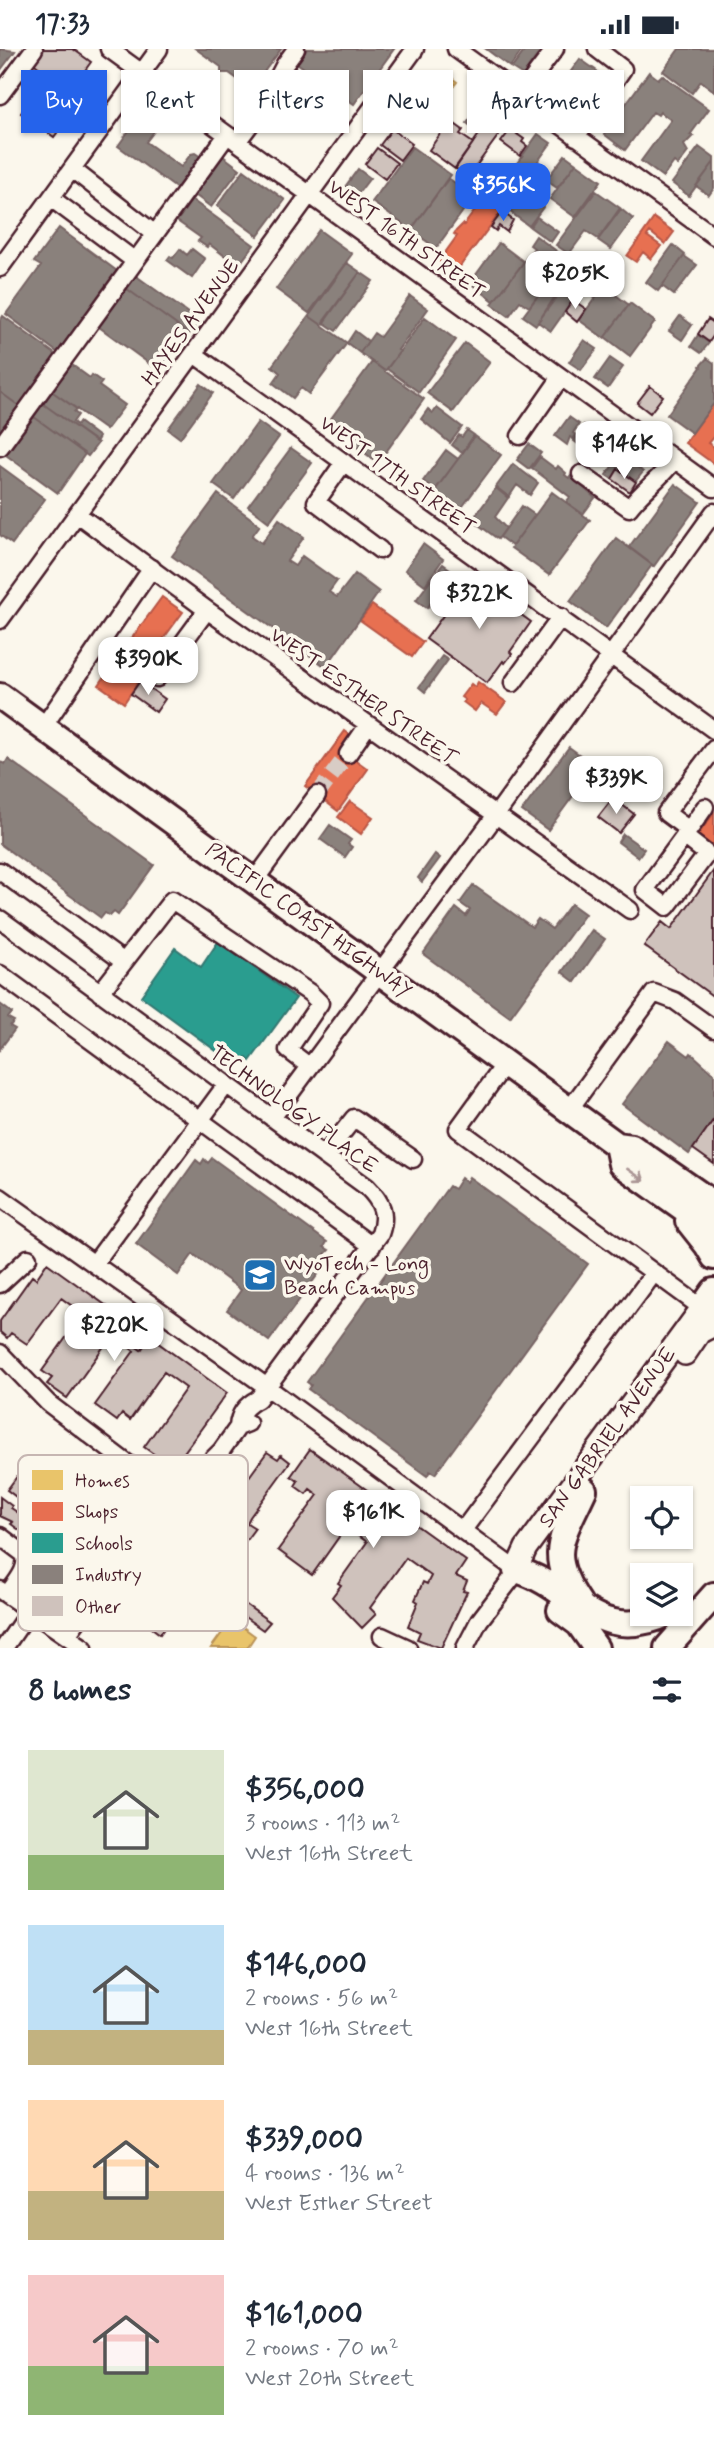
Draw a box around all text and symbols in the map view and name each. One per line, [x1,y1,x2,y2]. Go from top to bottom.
text: 17:33 [35,8,89,42]
chip: Buy [21,70,107,133]
chip: Rent [121,70,220,133]
chip: Filters [234,70,349,133]
chip: New [363,70,453,133]
chip: Apartment [467,70,624,133]
pin: $356K [454,163,552,223]
text: $356K [471,171,535,201]
street label: WEST 16TH STREET [322,173,491,306]
pin: $205K [526,251,624,311]
street label: HAYES AVENUE [135,254,246,392]
text: $205K [542,259,608,289]
street label: WEST 17TH STREET [314,410,481,542]
pin: $146K [575,421,673,481]
text: $146K [592,429,656,459]
pin: $322K [430,571,528,631]
text: $322K [446,579,512,609]
street label: WEST ESTHER STREET [264,621,463,773]
pin: $390K [99,637,197,697]
text: $390K [114,645,182,675]
pin: $339K [567,757,665,816]
text: $339K [585,764,647,794]
street label: PACIFIC COAST HIGHWAY [199,836,418,1006]
street label: TECHNOLOGY PLACE [204,1039,383,1181]
one-way arrow [626,1168,645,1182]
place label: WyoTech - Long Beach Campus [284,1250,429,1302]
school or university icon: WyoTech - Long Beach Campus [241,1256,279,1294]
pin: $220K [65,1303,163,1363]
text: $220K [81,1311,148,1341]
street label: SAN GABRIEL AVENUE [533,1341,683,1534]
legend [18,1455,248,1631]
text: Homes [75,1469,130,1494]
map controls [630,1486,693,1626]
button: locate [630,1486,693,1549]
pin: $161K [324,1491,422,1550]
text: $161K [342,1498,404,1528]
text: Shops [75,1500,118,1525]
text: Schools [75,1532,133,1557]
text: Industry [75,1563,142,1588]
button: layers [630,1563,693,1626]
text: Other [75,1595,121,1620]
text: 8 homes [28,1671,131,1710]
icon: filters [648,1671,686,1709]
text: $356,000 [245,1770,365,1809]
icon: home [84,1778,168,1862]
text: 3 rooms · 113 m² [245,1809,400,1839]
text: West 16th Street [245,1839,413,1869]
text: $146,000 [245,1945,367,1984]
icon: home [84,1953,168,2037]
text: 2 rooms · 56 m² [245,1984,398,2014]
text: West 16th Street [245,2014,413,2044]
text: $339,000 [245,2120,363,2159]
icon: home [84,2128,168,2212]
text: 4 rooms · 136 m² [245,2159,405,2189]
text: West Esther Street [245,2189,433,2219]
text: $161,000 [245,2295,363,2334]
icon: home [84,2303,168,2387]
text: 2 rooms · 70 m² [245,2334,399,2364]
text: West 20th Street [245,2364,414,2394]

